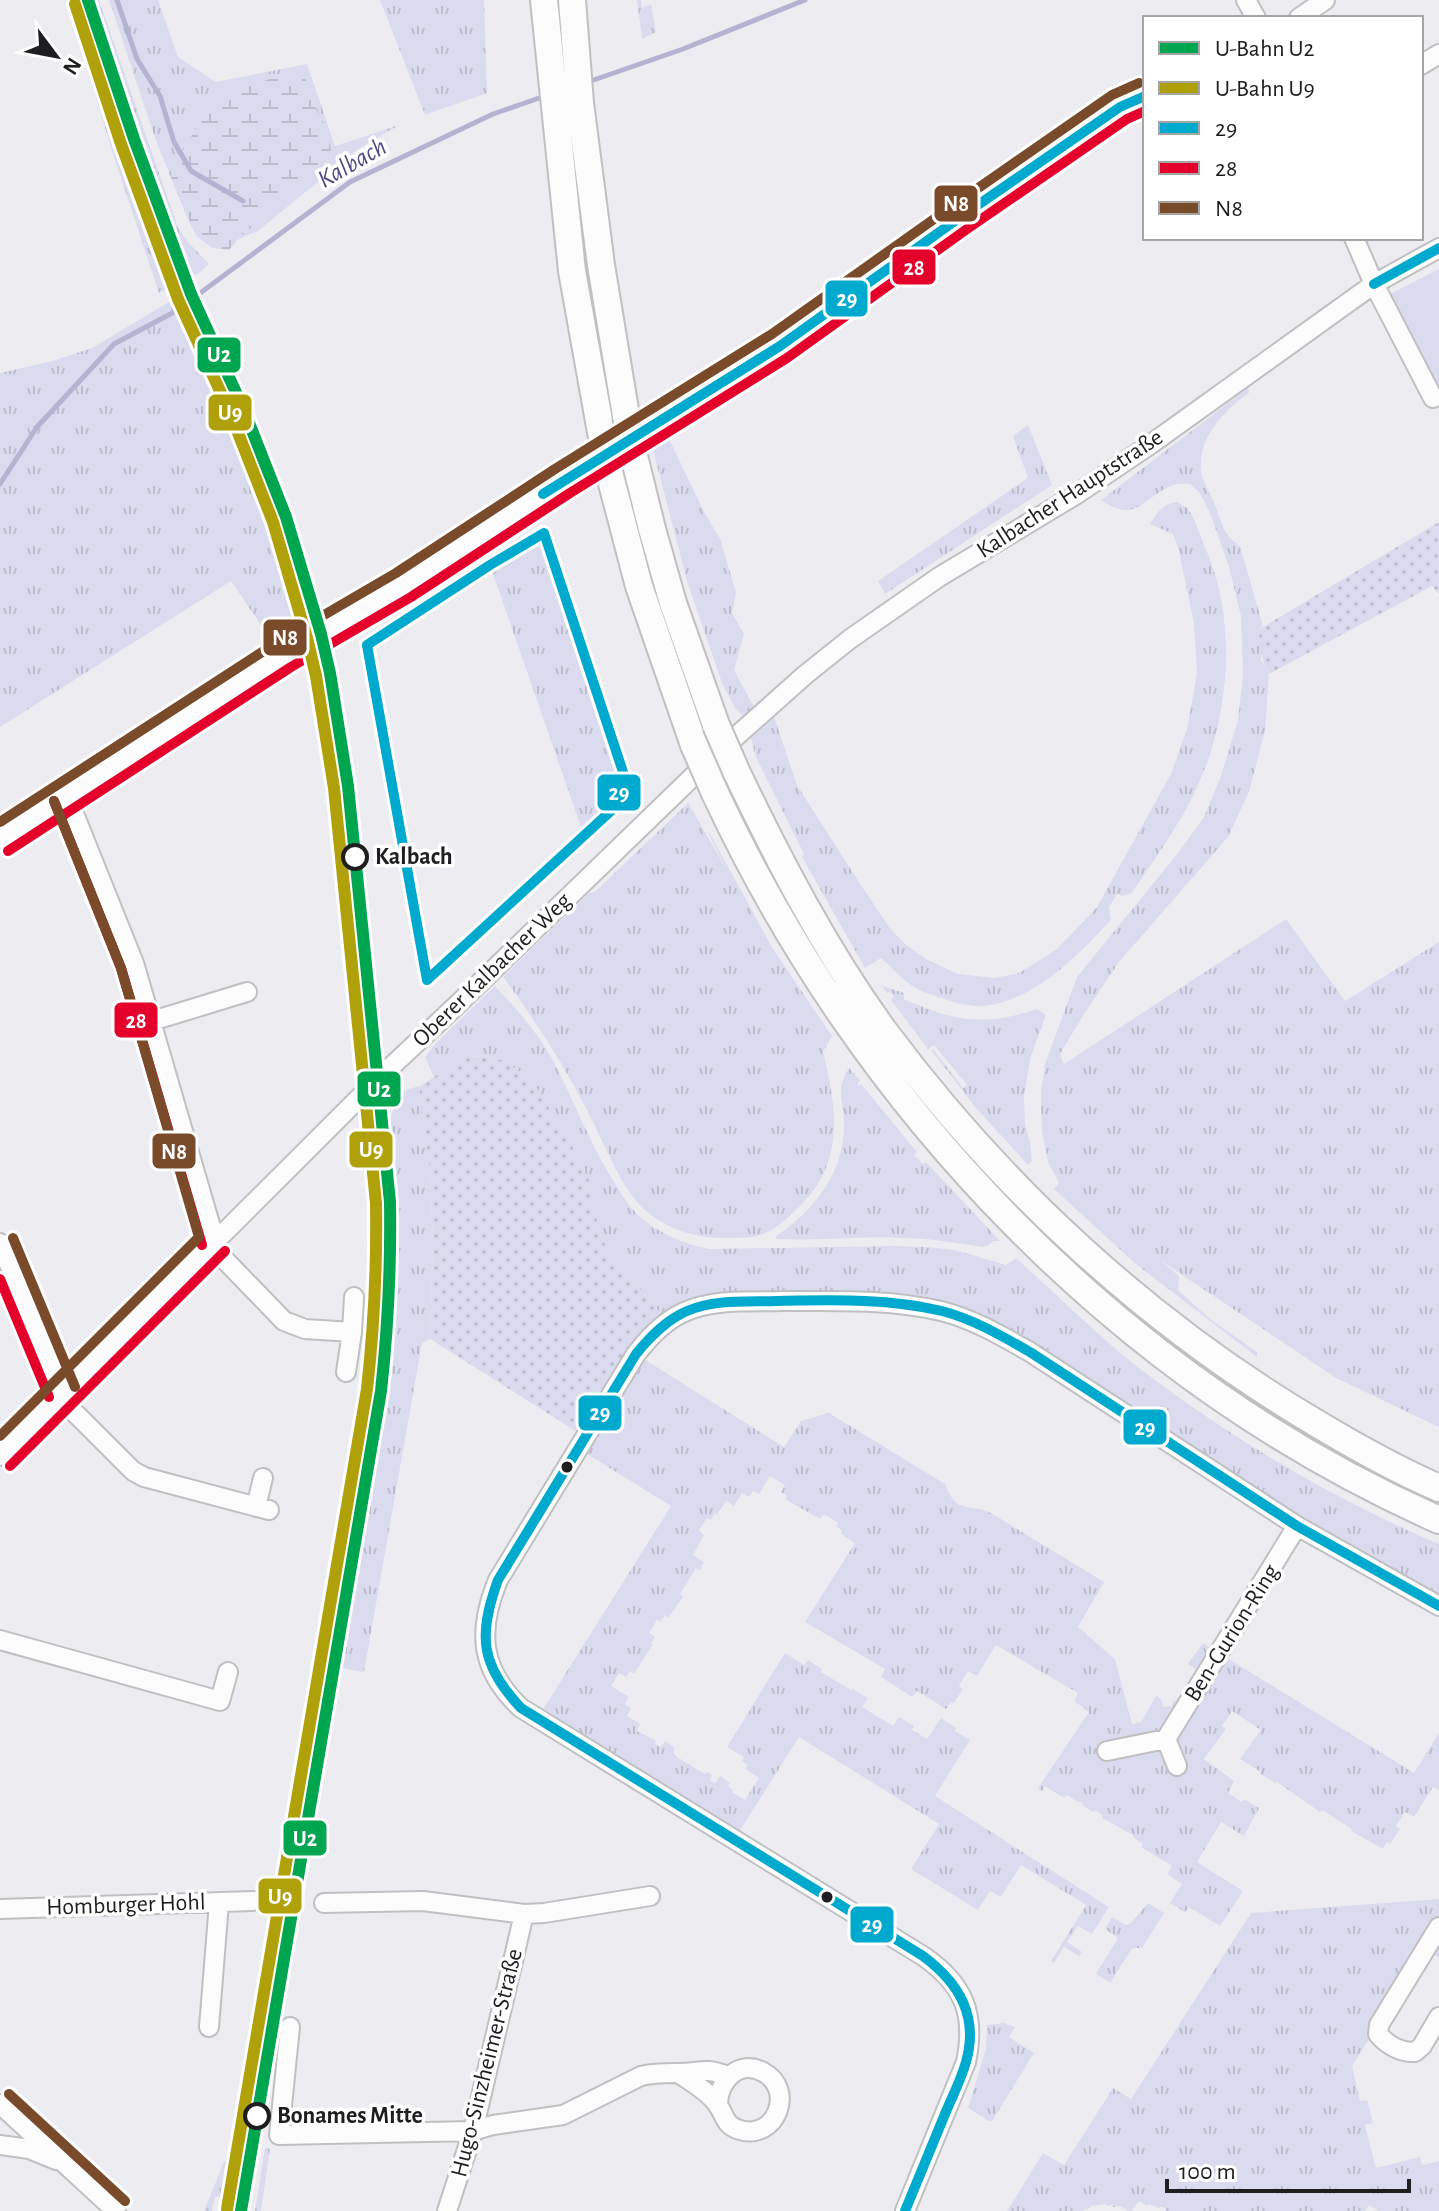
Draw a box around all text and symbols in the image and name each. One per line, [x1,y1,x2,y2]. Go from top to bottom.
north arrow [16,16,96,96]
legend [1143,16,1423,240]
text: U-Bahn U2 [1215,37,1315,61]
text: N [59,54,85,78]
text: U-Bahn U9 [1215,77,1315,101]
text: 29 [1215,117,1237,141]
water label: Kalbach [313,133,391,193]
text: 28 [1215,157,1237,181]
line badge: N8 [933,184,979,223]
text: N8 [943,193,969,215]
text: N8 [1215,197,1243,221]
line badge: 28 [891,248,937,286]
text: 28 [903,257,925,279]
line badge: 29 [824,279,869,318]
text: 29 [837,288,858,310]
line badge: U2 [196,336,242,374]
text: U2 [207,344,231,366]
line badge: U9 [207,393,253,432]
text: U9 [218,402,242,424]
street label: Kalbacher Hauptstraße [973,425,1167,563]
line badge: N8 [262,618,308,657]
text: N8 [272,627,298,649]
line badge: 29 [596,773,642,812]
text: 29 [609,782,630,804]
marker: Kalbach [342,844,368,870]
place label: Kalbach [375,845,453,869]
street label: Oberer Kalbacher Weg [408,888,576,1052]
line badge: 28 [113,1001,159,1039]
text: 28 [125,1010,147,1032]
line badge: U2 [356,1070,402,1108]
text: U2 [367,1079,391,1101]
line badge: U9 [348,1130,394,1169]
line badge: N8 [151,1132,197,1170]
text: U9 [359,1139,383,1161]
text: N8 [161,1141,187,1163]
line badge: 29 [577,1394,623,1432]
text: 29 [590,1402,611,1424]
line badge: 29 [1122,1408,1168,1446]
text: 29 [1135,1417,1156,1439]
unlabelled marker [559,1459,575,1475]
street label: Ben-Gurion-Ring [1180,1560,1284,1706]
line badge: U2 [282,1819,328,1857]
text: U2 [293,1828,317,1850]
line badge: U9 [257,1877,303,1915]
text: U9 [268,1886,292,1908]
unlabelled marker [819,1889,835,1905]
street label: Homburger Hohl [46,1890,206,1920]
line badge: 29 [849,1905,895,1944]
text: 29 [862,1914,883,1936]
street label: Hugo-Sinzheimer-Straße [447,1946,527,2180]
marker: Bonames Mitte [244,2103,270,2129]
place label: Bonames Mitte [277,2104,423,2128]
scale bar [1167,2143,1409,2193]
text: 100 m [1179,2160,1236,2184]

